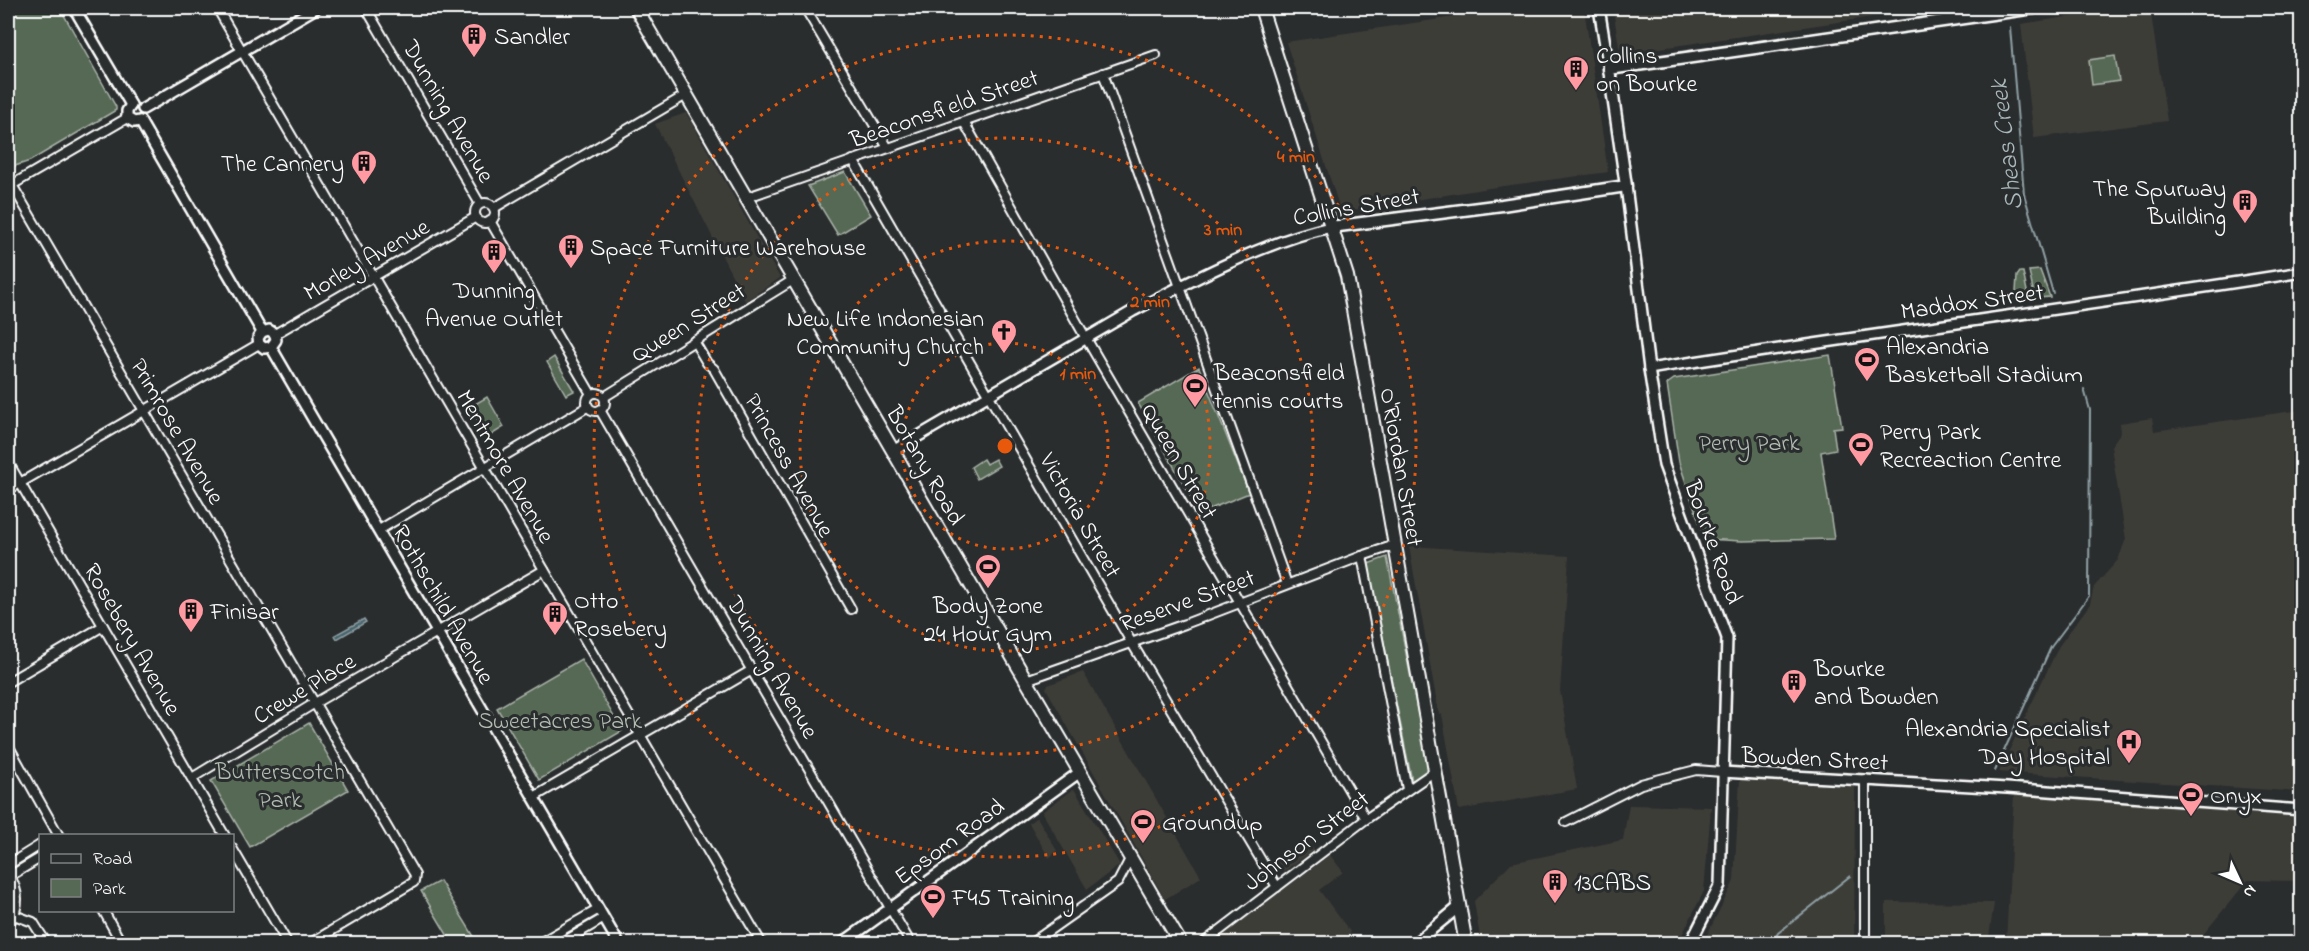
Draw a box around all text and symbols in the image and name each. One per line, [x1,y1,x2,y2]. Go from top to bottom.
building icon: Sandler [459,21,489,59]
place label: Sandler [494,21,570,56]
street label: Dunning Avenue [391,34,502,190]
place label: Collins on Bourke [1596,40,1698,103]
building icon: Collins on Bourke [1561,54,1591,92]
street label: Beaconsfield Street [845,62,1044,159]
water label: Sheas Creek [1981,75,2035,212]
text: 4 min [1277,145,1315,171]
place label: The Cannery [221,148,344,184]
building icon: The Cannery [349,148,379,186]
place label: The Spurway Building [2092,173,2226,236]
street label: Collins Street [1290,180,1422,237]
building icon: The Spurway Building [2230,187,2260,225]
street label: Morley Avenue [298,211,437,312]
text: 3 min [1203,218,1242,244]
building icon: Space Furniture Warehouse [556,232,586,270]
place label: Space Furniture Warehouse [590,232,866,267]
building icon: Dunning Avenue Outlet [479,237,509,275]
place label: Dunning Avenue Outlet [425,275,563,338]
street label: Queen Street [625,275,753,373]
street label: Maddox Street [1899,276,2046,331]
text: 2 min [1129,290,1170,316]
place label: New Life Indonesian Community Church [787,303,984,367]
church icon: New Life Indonesian Community Church [989,317,1019,355]
place label: Alexandria Basketball Stadium [1885,331,2083,394]
sports icon: Alexandria Basketball Stadium [1852,345,1882,383]
street label: Primrose Avenue [120,353,232,512]
place label: Beaconsfield tennis courts [1213,357,1345,420]
text: 1 min [1060,362,1096,388]
sports icon: Beaconsfield tennis courts [1180,371,1210,409]
street label: Mentmore Avenue [446,384,562,551]
street label: O'Riordan Street [1368,385,1431,550]
street label: Princess Avenue [734,388,842,545]
street label: Queen Street [1130,398,1225,527]
street label: Botany Road [874,399,973,534]
place label: Perry Park Recreaction Centre [1880,416,2061,479]
park label: Perry Park [1699,427,1800,463]
sports icon: Perry Park Recreaction Centre [1846,430,1876,468]
centre of rings [995,436,1015,456]
street label: Victoria Street [1028,446,1129,585]
street label: Bourke Road [1673,475,1750,610]
street label: Rothschild Avenue [382,519,502,692]
sports icon: Body Zone 24 Hour Gym [973,552,1003,590]
street label: Rosebery Avenue [72,558,189,724]
street label: Reserve Street [1115,562,1260,643]
place label: Otto Rosebery [574,585,667,649]
street label: Dunning Avenue [715,590,826,746]
place label: Body Zone 24 Hour Gym [924,590,1052,654]
building icon: Finisar [176,596,206,634]
place label: Finisar [209,596,279,631]
building icon: Otto Rosebery [540,599,570,637]
street label: Crewe Place [247,645,364,735]
place label: Bourke and Bowden [1813,653,1939,716]
building icon: Bourke and Bowden [1779,667,1809,705]
park label: Sweetacres Park [478,705,643,740]
place label: Alexandria Specialist Day Hospital [1905,713,2110,777]
hospital icon: Alexandria Specialist Day Hospital [2114,727,2144,765]
street label: Bowden Street [1740,739,1889,782]
park label: Butterscotch Park [214,756,345,819]
sports icon: Onyx [2176,780,2206,818]
place label: Onyx [2210,780,2262,816]
street label: Johnson Street [1237,783,1378,901]
street label: Epsom Road [888,791,1013,895]
sports icon: Groundup [1128,807,1158,845]
place label: Groundup [1162,807,1263,842]
legend [39,834,234,912]
text: Road [93,847,132,873]
north arrow [2210,852,2270,912]
building icon: 13CABS [1540,867,1570,905]
place label: 13CABS [1574,867,1651,902]
text: Park [93,877,126,903]
text: N [2237,879,2262,903]
sports icon: F45 Training [918,882,948,920]
place label: F45 Training [951,882,1074,917]

